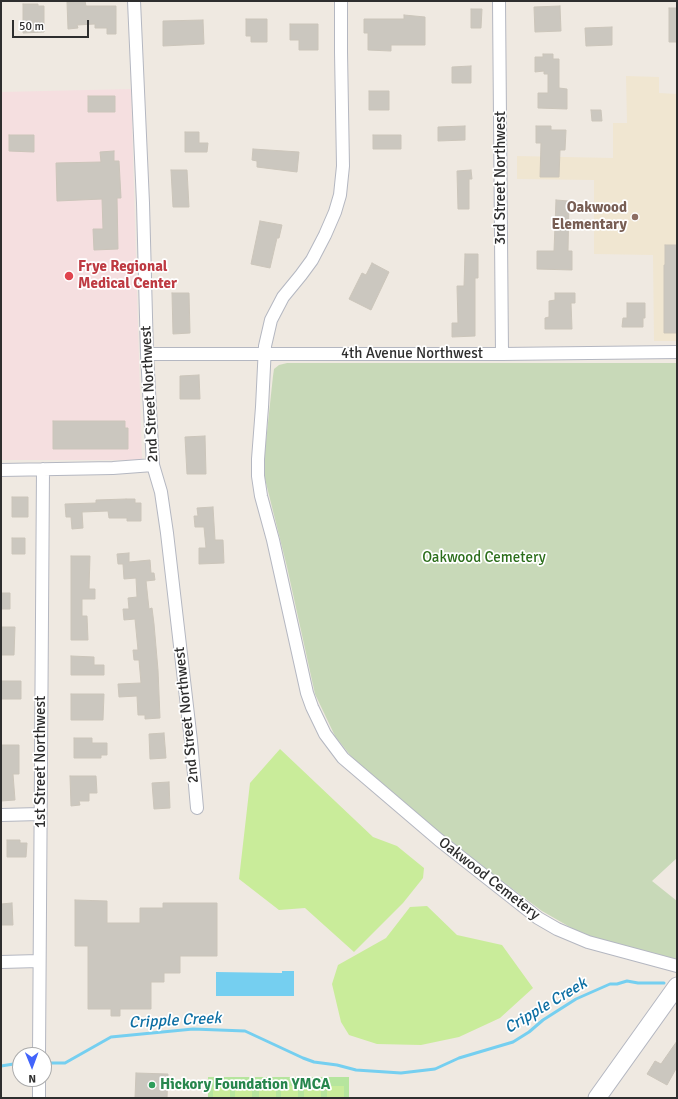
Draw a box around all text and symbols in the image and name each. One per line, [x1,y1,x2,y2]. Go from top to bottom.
scale bar [14,12,91,38]
text: 50 m [19,19,44,34]
street label: 3rd Street Northwest [492,111,510,245]
place label: Oakwood Elementary [551,199,627,234]
marker: Oakwood Elementary [630,212,640,222]
place label: Frye Regional Medical Center [78,258,177,293]
marker: Frye Regional Medical Center [63,270,75,282]
street label: 2nd Street Northwest [137,325,163,463]
street label: 4th Avenue Northwest [341,345,483,363]
park label: Oakwood Cemetery [422,549,546,567]
street label: 2nd Street Northwest [171,646,203,784]
street label: 1st Street Northwest [32,696,50,828]
street label: Oakwood Cemetery [435,834,543,924]
water label: Cripple Creek [501,974,591,1038]
water label: Cripple Creek [128,1009,222,1033]
north arrow [12,1047,52,1087]
text: N [28,1072,36,1085]
place label: Hickory Foundation YMCA [160,1076,330,1094]
marker: Hickory Foundation YMCA [147,1080,157,1090]

